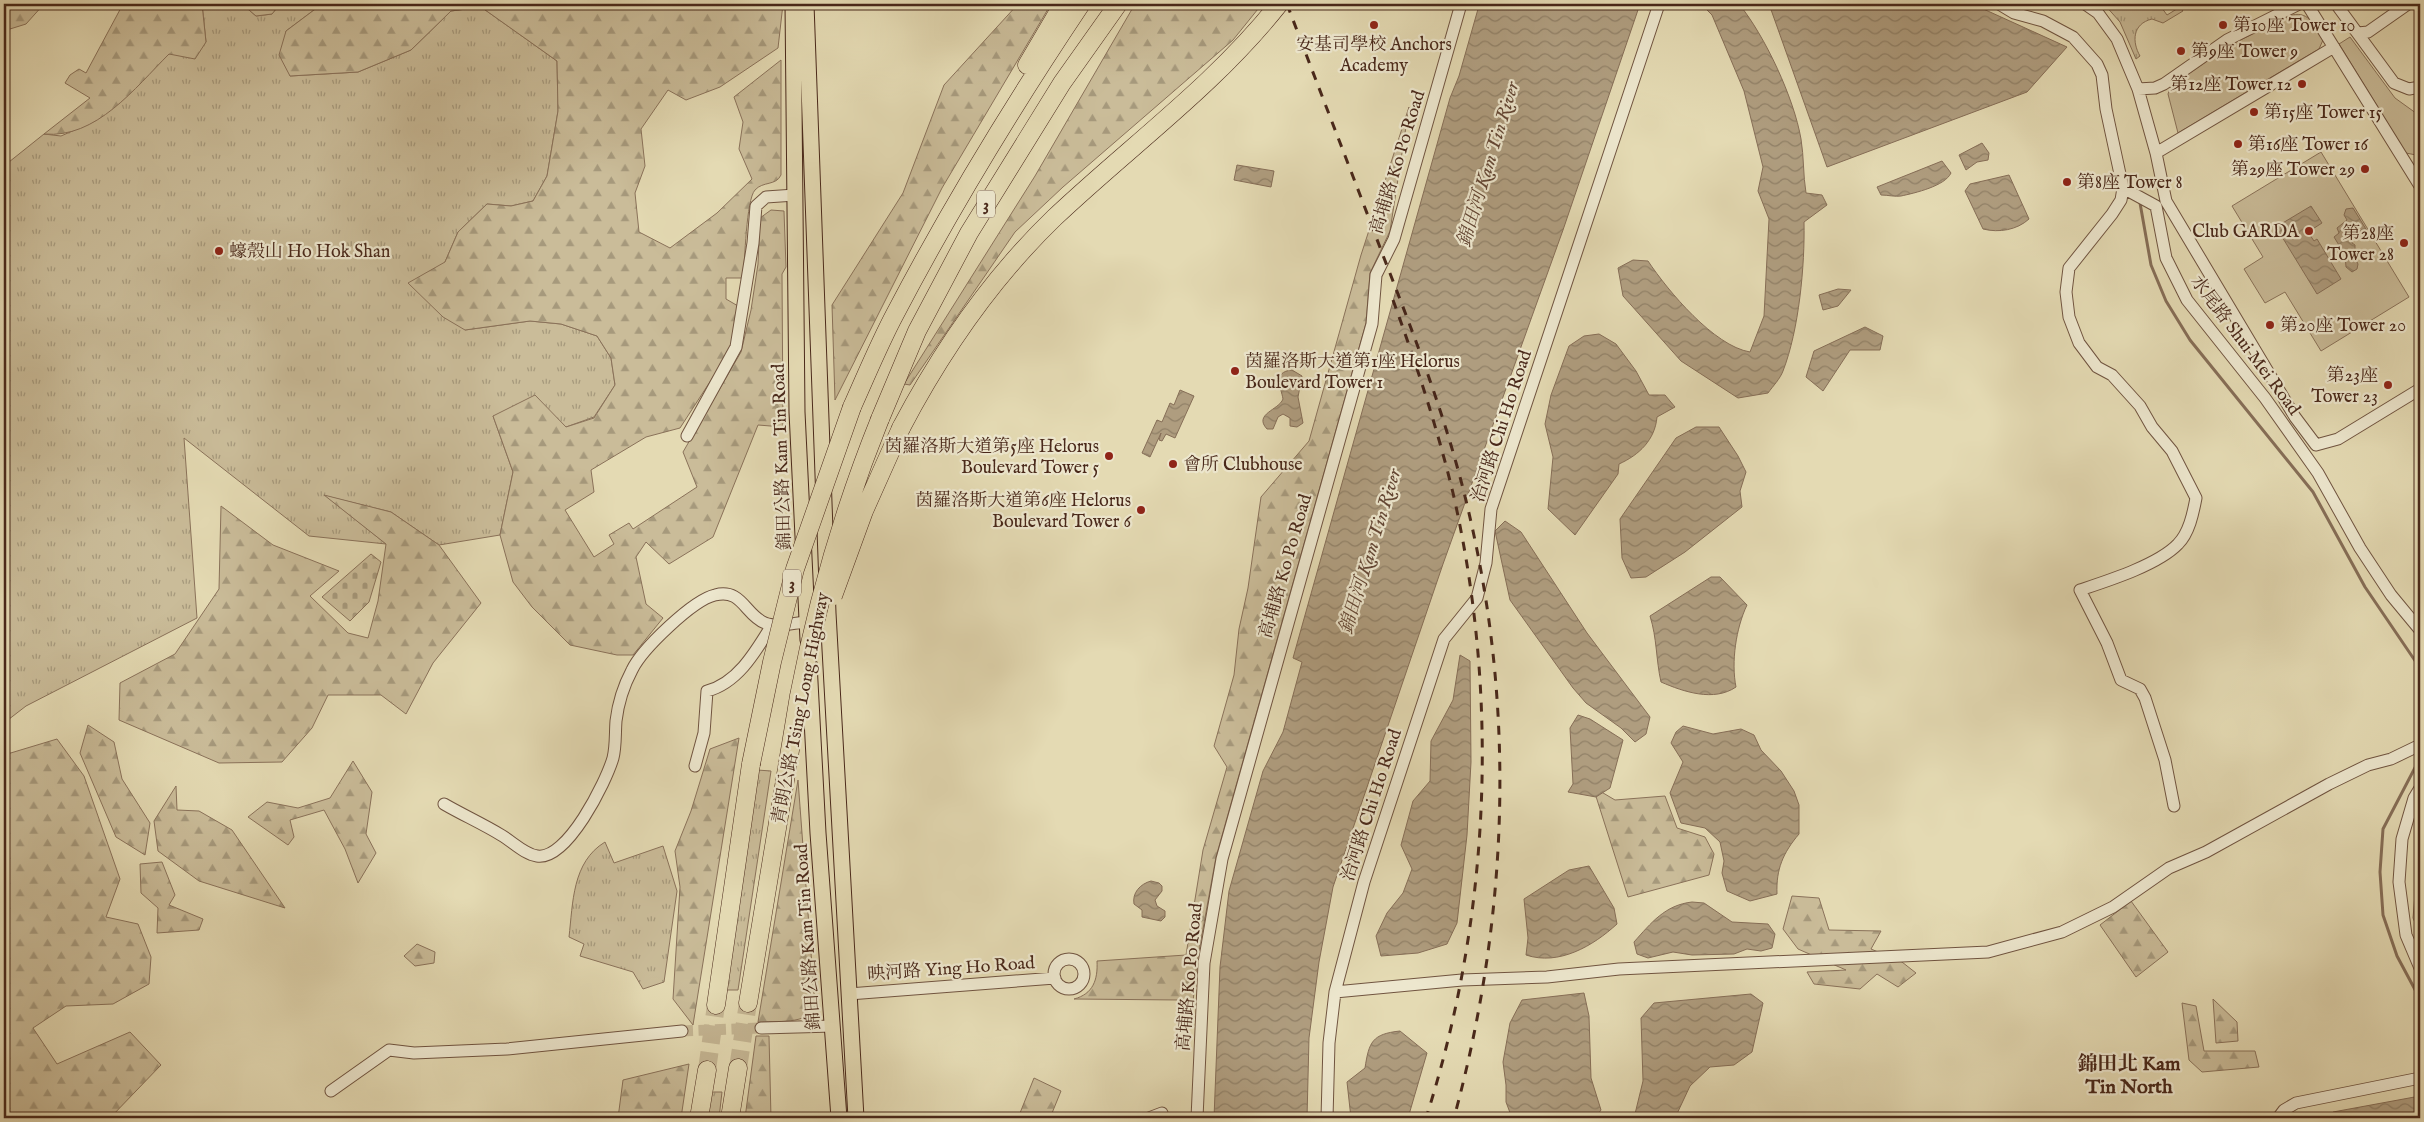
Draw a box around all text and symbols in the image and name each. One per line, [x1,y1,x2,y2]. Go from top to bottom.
place label: 第10座 Tower 10 [2233,15,2355,38]
marker: 安基司學校 Anchors Academy [1368,19,1380,31]
marker: 第10座 Tower 10 [2217,19,2229,31]
place label: 安基司學校 Anchors Academy [1296,34,1452,78]
place label: 第9座 Tower 9 [2191,41,2298,64]
marker: 第9座 Tower 9 [2175,45,2187,57]
place label: 第12座 Tower 12 [2170,74,2292,97]
water label: 錦田河 Kam Tin River [1452,78,1526,250]
marker: 第12座 Tower 12 [2296,78,2308,90]
street label: 高埔路 Ko Po Road [1366,88,1431,237]
place label: 第15座 Tower 15 [2264,102,2382,125]
marker: 第15座 Tower 15 [2248,106,2260,118]
place label: 第16座 Tower 16 [2248,134,2368,157]
marker: 第16座 Tower 16 [2232,138,2244,150]
place label: 第29座 Tower 29 [2231,159,2355,182]
marker: 第29座 Tower 29 [2359,163,2371,175]
place label: 第8座 Tower 8 [2077,172,2183,195]
marker: 第8座 Tower 8 [2061,176,2073,188]
road number: 3 [977,190,995,218]
place label: Club GARDA [2192,221,2300,244]
place label: 第28座 Tower 28 [2327,223,2394,267]
marker: Club GARDA [2303,225,2315,237]
marker: 第28座 Tower 28 [2398,237,2410,249]
place label: 蠔殼山 Ho Hok Shan [229,241,391,264]
marker: 蠔殼山 Ho Hok Shan [213,245,225,257]
street label: 水尾路 Shui Mei Road [2185,271,2305,421]
place label: 第20座 Tower 20 [2280,315,2406,338]
marker: 第20座 Tower 20 [2264,319,2276,331]
street label: 治河路 Chi Ho Road [1467,347,1538,505]
place label: 茵羅洛斯大道第1座 Helorus Boulevard Tower 1 [1245,351,1460,395]
street label: 錦田公路 Kam Tin Road [768,363,797,551]
marker: 茵羅洛斯大道第1座 Helorus Boulevard Tower 1 [1229,365,1241,377]
place label: 第23座 Tower 23 [2311,365,2378,409]
marker: 第23座 Tower 23 [2382,379,2394,391]
place label: 茵羅洛斯大道第5座 Helorus Boulevard Tower 5 [884,436,1099,480]
marker: 茵羅洛斯大道第5座 Helorus Boulevard Tower 5 [1103,450,1115,462]
place label: 會所 Clubhouse [1183,454,1303,477]
marker: 會所 Clubhouse [1167,458,1179,470]
water label: 錦田河 Kam Tin River [1334,465,1408,637]
place label: 茵羅洛斯大道第6座 Helorus Boulevard Tower 6 [915,490,1131,534]
street label: 高埔路 Ko Po Road [1255,491,1318,641]
marker: 茵羅洛斯大道第6座 Helorus Boulevard Tower 6 [1135,504,1147,516]
road number: 3 [783,570,801,596]
street label: 青朗公路 Tsing Long Highway [768,590,835,826]
street label: 治河路 Chi Ho Road [1337,726,1408,884]
street label: 錦田公路 Kam Tin Road [790,843,826,1031]
street label: 高埔路 Ko Po Road [1173,902,1208,1052]
street label: 映河路 Ying Ho Road [867,952,1036,987]
district label: 錦田北 Kam Tin North [2078,1052,2181,1100]

